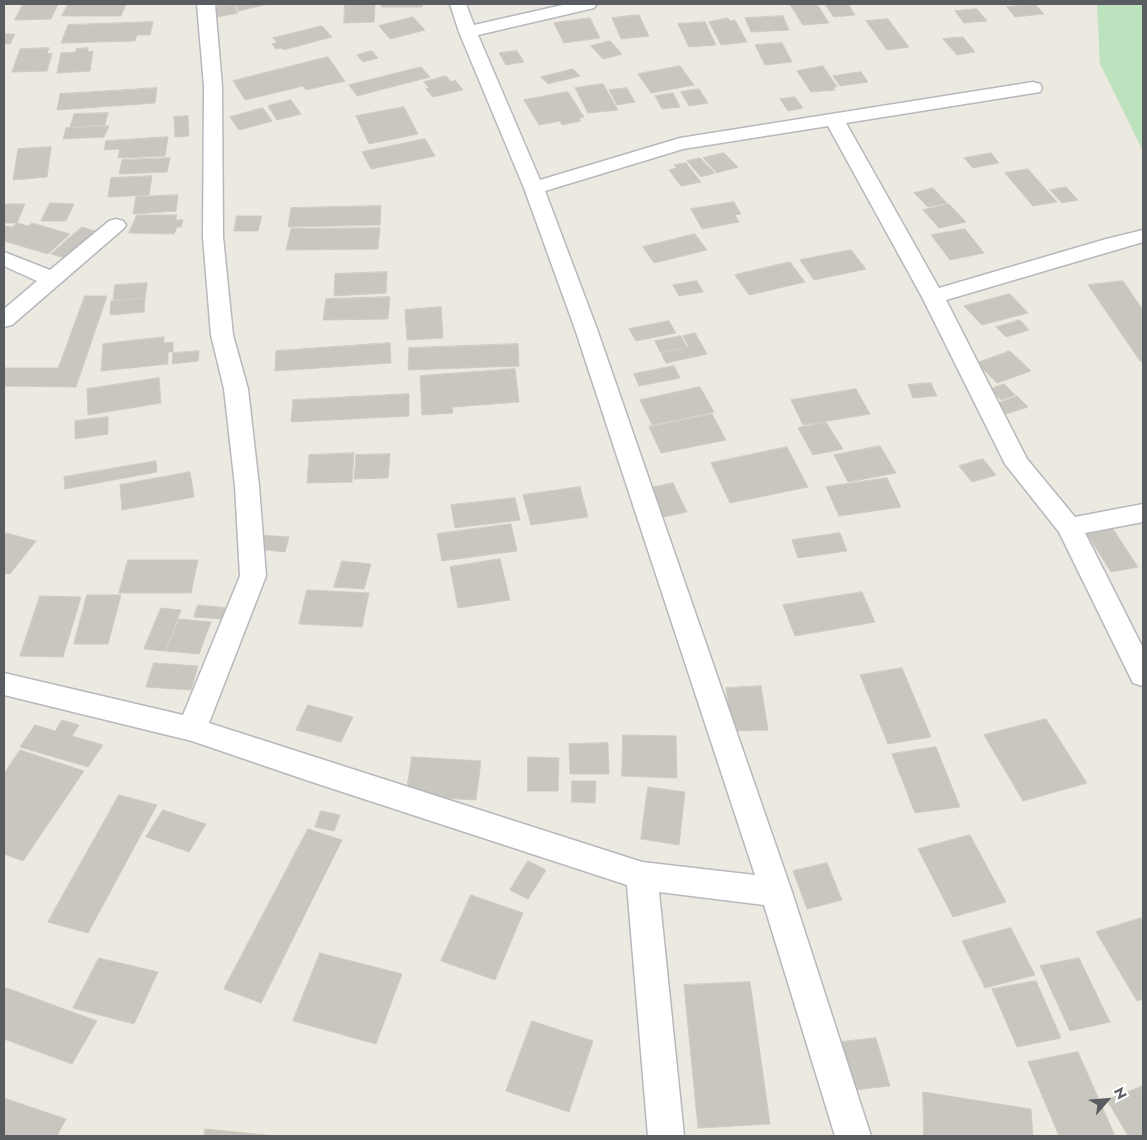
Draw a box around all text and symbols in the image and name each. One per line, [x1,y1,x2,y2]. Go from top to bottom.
north arrow [1082,1075,1132,1125]
text: N [1109,1084,1132,1103]

